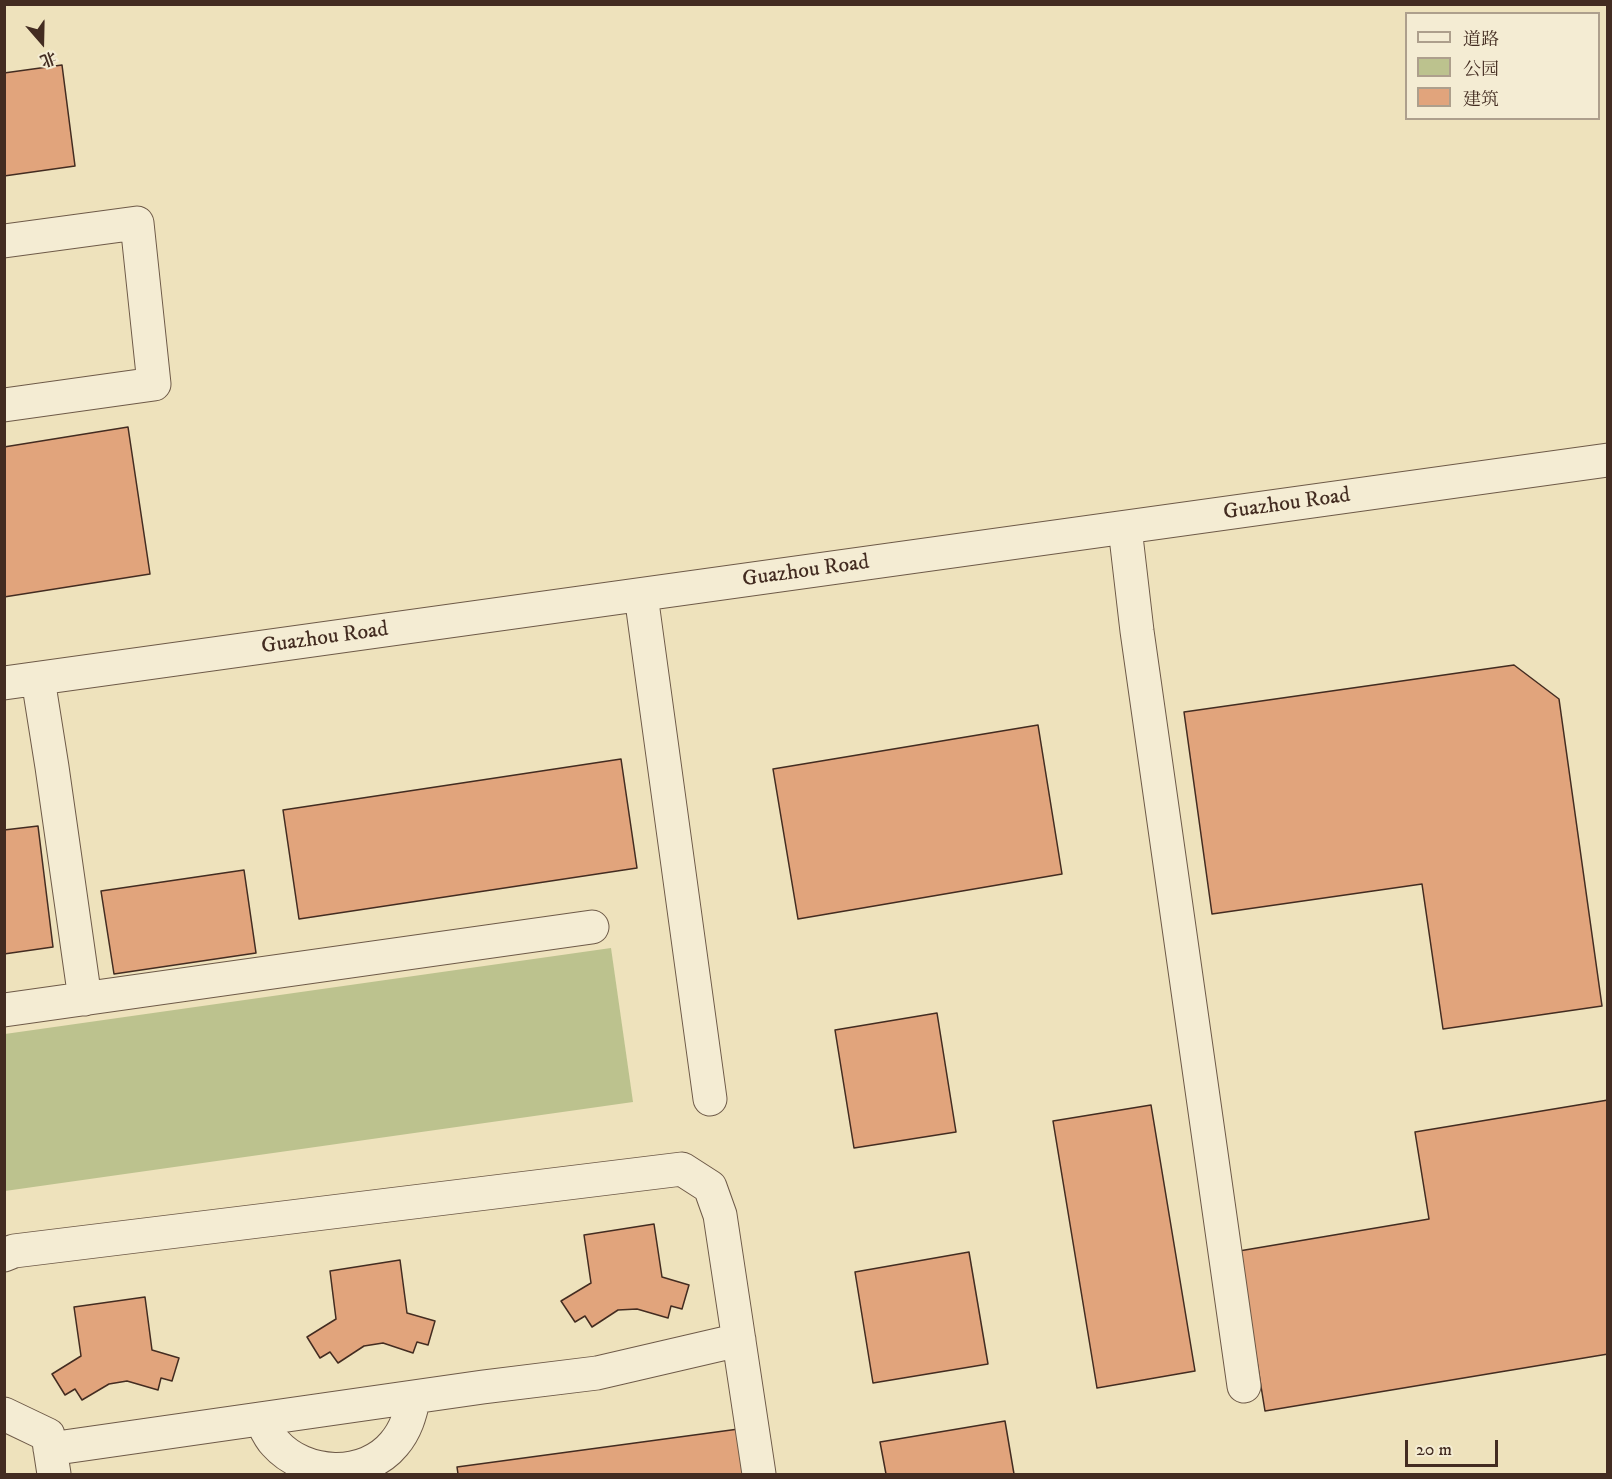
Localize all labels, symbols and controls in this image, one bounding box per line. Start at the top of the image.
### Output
north arrow [12,12,72,72]
legend [1405,12,1600,120]
text: 道路 [1463,29,1499,51]
text: 北 [37,47,59,71]
text: 公园 [1463,59,1499,81]
text: 建筑 [1463,89,1499,111]
street label: Guazhou Road [1222,483,1352,527]
street label: Guazhou Road [741,550,871,594]
street label: Guazhou Road [260,617,390,661]
scale bar [1408,1428,1501,1466]
text: 20 m [1416,1439,1452,1461]

